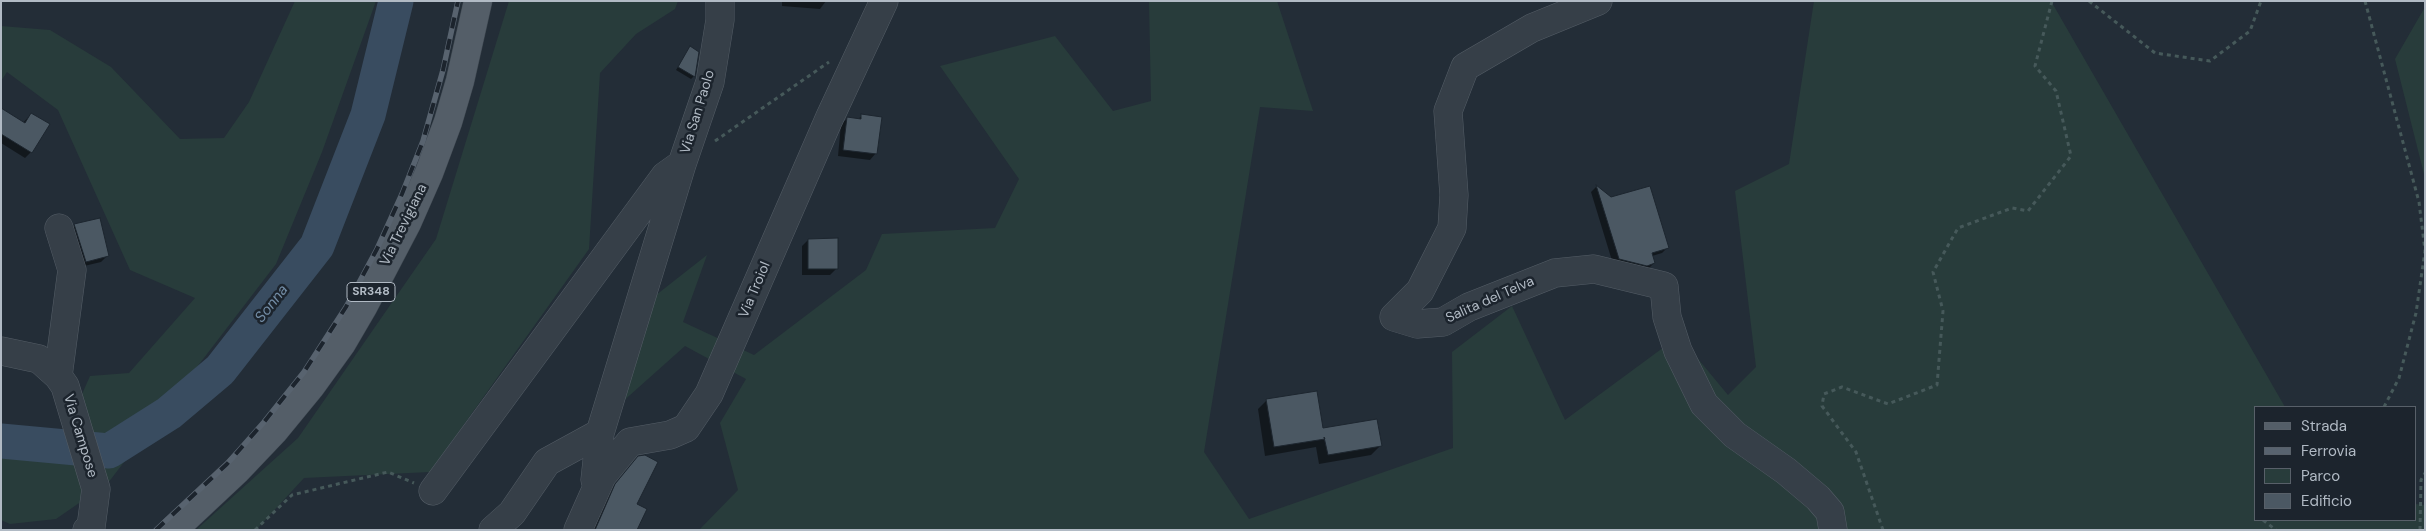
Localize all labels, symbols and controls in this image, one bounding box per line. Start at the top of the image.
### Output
street label: Via San Paolo [677,68,719,156]
street label: Via Trevigiana [377,181,431,269]
street label: Via Troiol [736,260,774,320]
street label: Salita del Telva [1443,273,1537,327]
water label: Sonna [252,281,292,327]
road number: SR348 [347,282,395,302]
street label: Via Campose [59,392,101,480]
legend [2254,406,2416,521]
text: Strada [2301,416,2347,436]
text: Ferrovia [2301,441,2356,461]
text: Parco [2301,466,2340,486]
text: Edificio [2301,491,2352,511]

